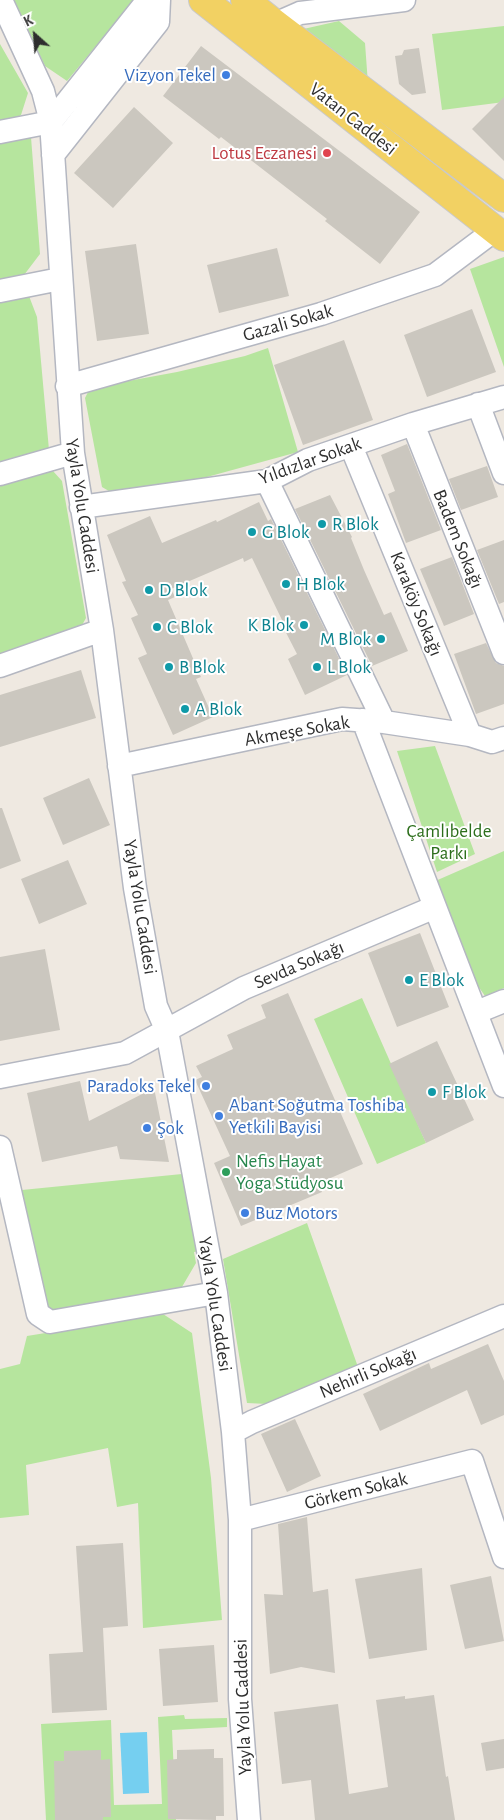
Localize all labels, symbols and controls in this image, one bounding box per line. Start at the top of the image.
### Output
north arrow [10,10,60,60]
text: K [22,13,35,30]
place label: Vizyon Tekel [124,64,216,86]
marker: Vizyon Tekel [220,69,232,81]
street label: Vatan Caddesi [305,78,401,160]
place label: Lotus Eczanesi [212,142,317,164]
marker: Lotus Eczanesi [321,147,333,159]
street label: Gazali Sokak [240,299,336,347]
street label: Yıldızlar Sokak [256,432,364,490]
street label: Yayla Yolu Caddesi [60,437,104,575]
street label: Badem Sokağı [428,486,488,592]
place label: R Blok [332,513,379,535]
marker: R Blok [316,518,328,530]
place label: G Blok [262,521,309,543]
marker: G Blok [246,526,258,538]
street label: Karaköy Sokağı [385,548,447,660]
place label: H Blok [296,573,345,595]
marker: H Blok [280,578,292,590]
place label: D Blok [159,579,207,601]
marker: D Blok [143,584,155,596]
place label: K Blok [248,614,294,636]
place label: C Blok [167,616,213,638]
marker: K Blok [298,619,310,631]
marker: C Blok [151,621,163,633]
place label: M Blok [320,628,371,650]
marker: M Blok [375,633,387,645]
place label: B Blok [179,656,225,678]
place label: L Blok [327,656,371,678]
marker: B Blok [163,661,175,673]
marker: L Blok [311,661,323,673]
place label: A Blok [195,698,242,720]
marker: A Blok [179,703,191,715]
street label: Akmeşe Sokak [243,711,351,751]
park label: Çamlıbelde Parkı [407,820,491,864]
street label: Yayla Yolu Caddesi [118,838,162,976]
street label: Sevda Sokağı [250,936,348,994]
place label: E Blok [419,969,464,991]
marker: E Blok [403,974,415,986]
place label: Paradoks Tekel [87,1075,196,1097]
marker: Paradoks Tekel [200,1080,212,1092]
place label: F Blok [442,1081,486,1103]
marker: F Blok [426,1086,438,1098]
place label: Abant Soğutma Toshiba Yetkili Bayisi [229,1094,405,1138]
marker: Abant Soğutma Toshiba Yetkili Bayisi [213,1110,225,1122]
place label: Şok [157,1117,184,1139]
marker: Şok [141,1122,153,1134]
place label: Nefis Hayat Yoga Stüdyosu [236,1150,343,1194]
marker: Nefis Hayat Yoga Stüdyosu [220,1166,232,1178]
place label: Buz Motors [255,1202,338,1224]
marker: Buz Motors [239,1207,251,1219]
street label: Yayla Yolu Caddesi [193,1235,237,1373]
street label: Nehirli Sokağı [316,1342,420,1404]
street label: Görkem Sokak [302,1467,410,1515]
street label: Yayla Yolu Caddesi [229,1638,257,1776]

